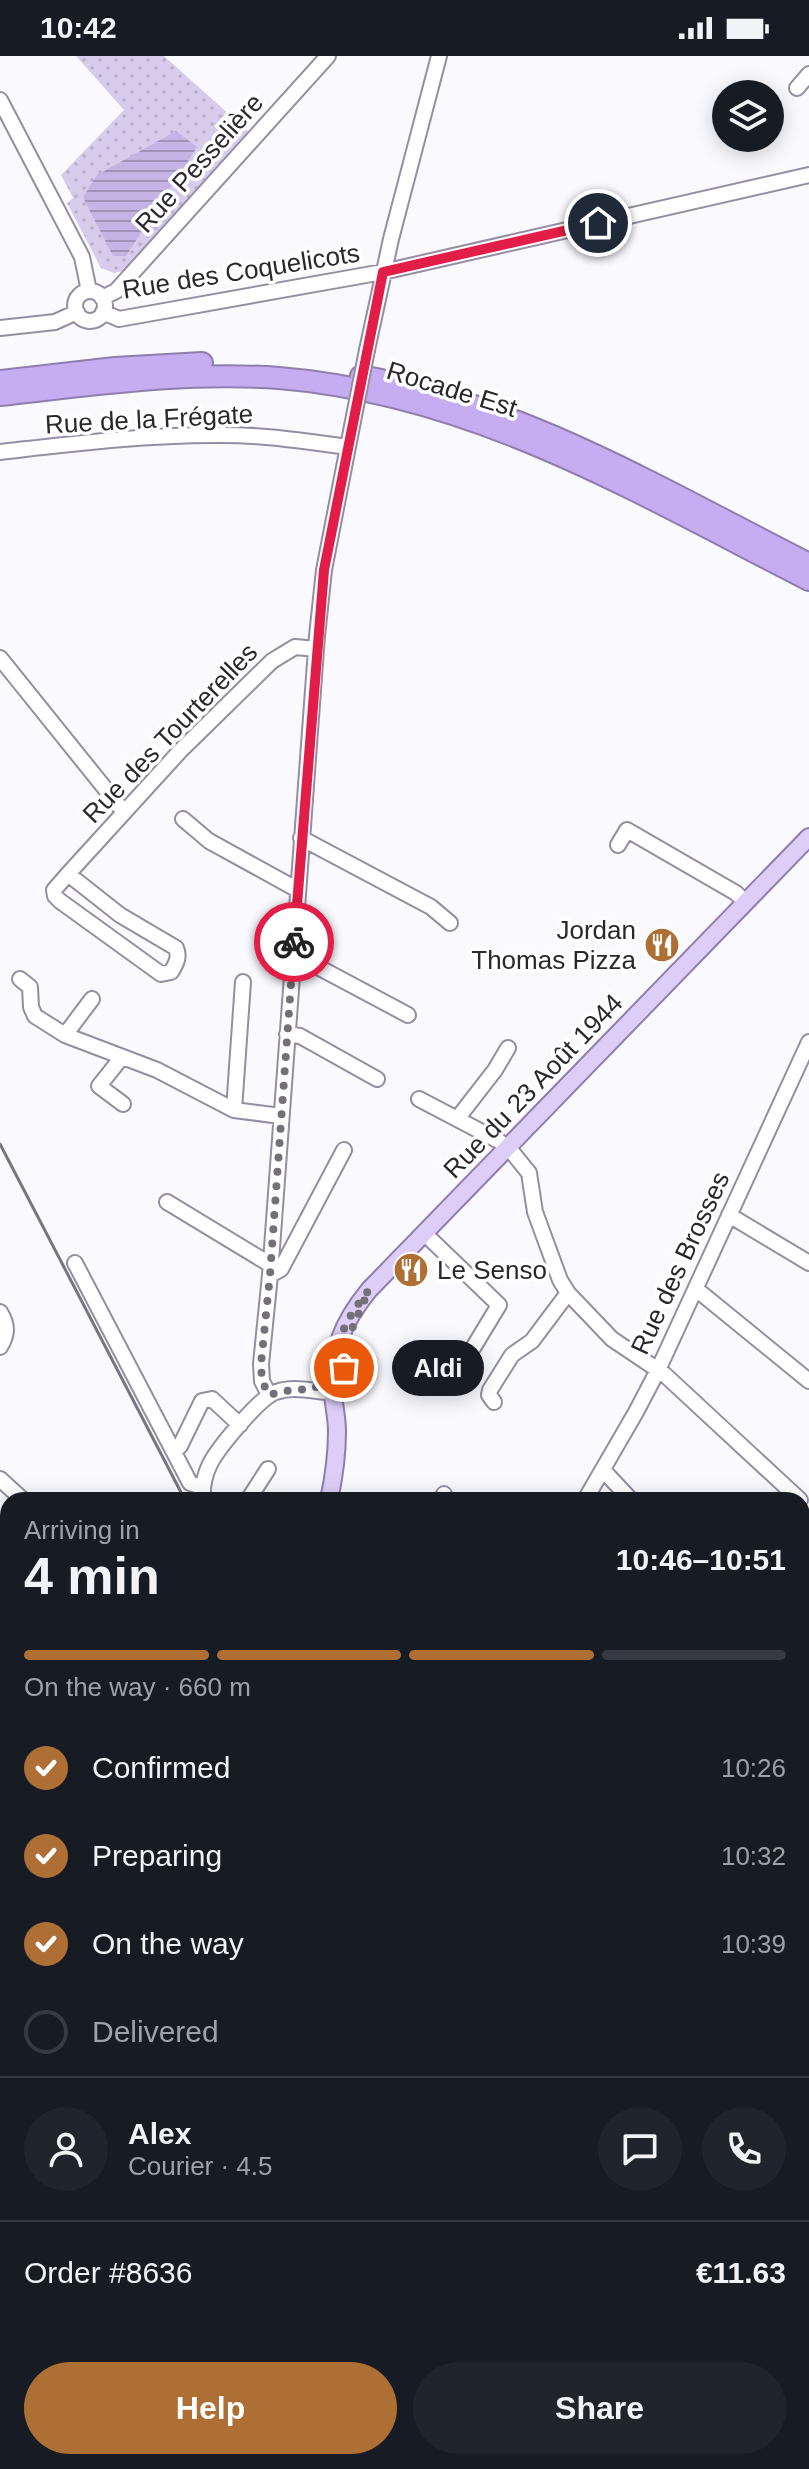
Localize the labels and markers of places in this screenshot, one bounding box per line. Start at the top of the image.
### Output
pin [564,189,632,257]
place label: Jordan Thomas Pizza [471,915,637,975]
restaurant icon: Jordan Thomas Pizza [643,926,681,964]
restaurant icon: Le Senso [392,1251,430,1289]
place label: Le Senso [437,1255,547,1285]
pin [310,1334,378,1402]
callout: Aldi [392,1340,484,1396]

